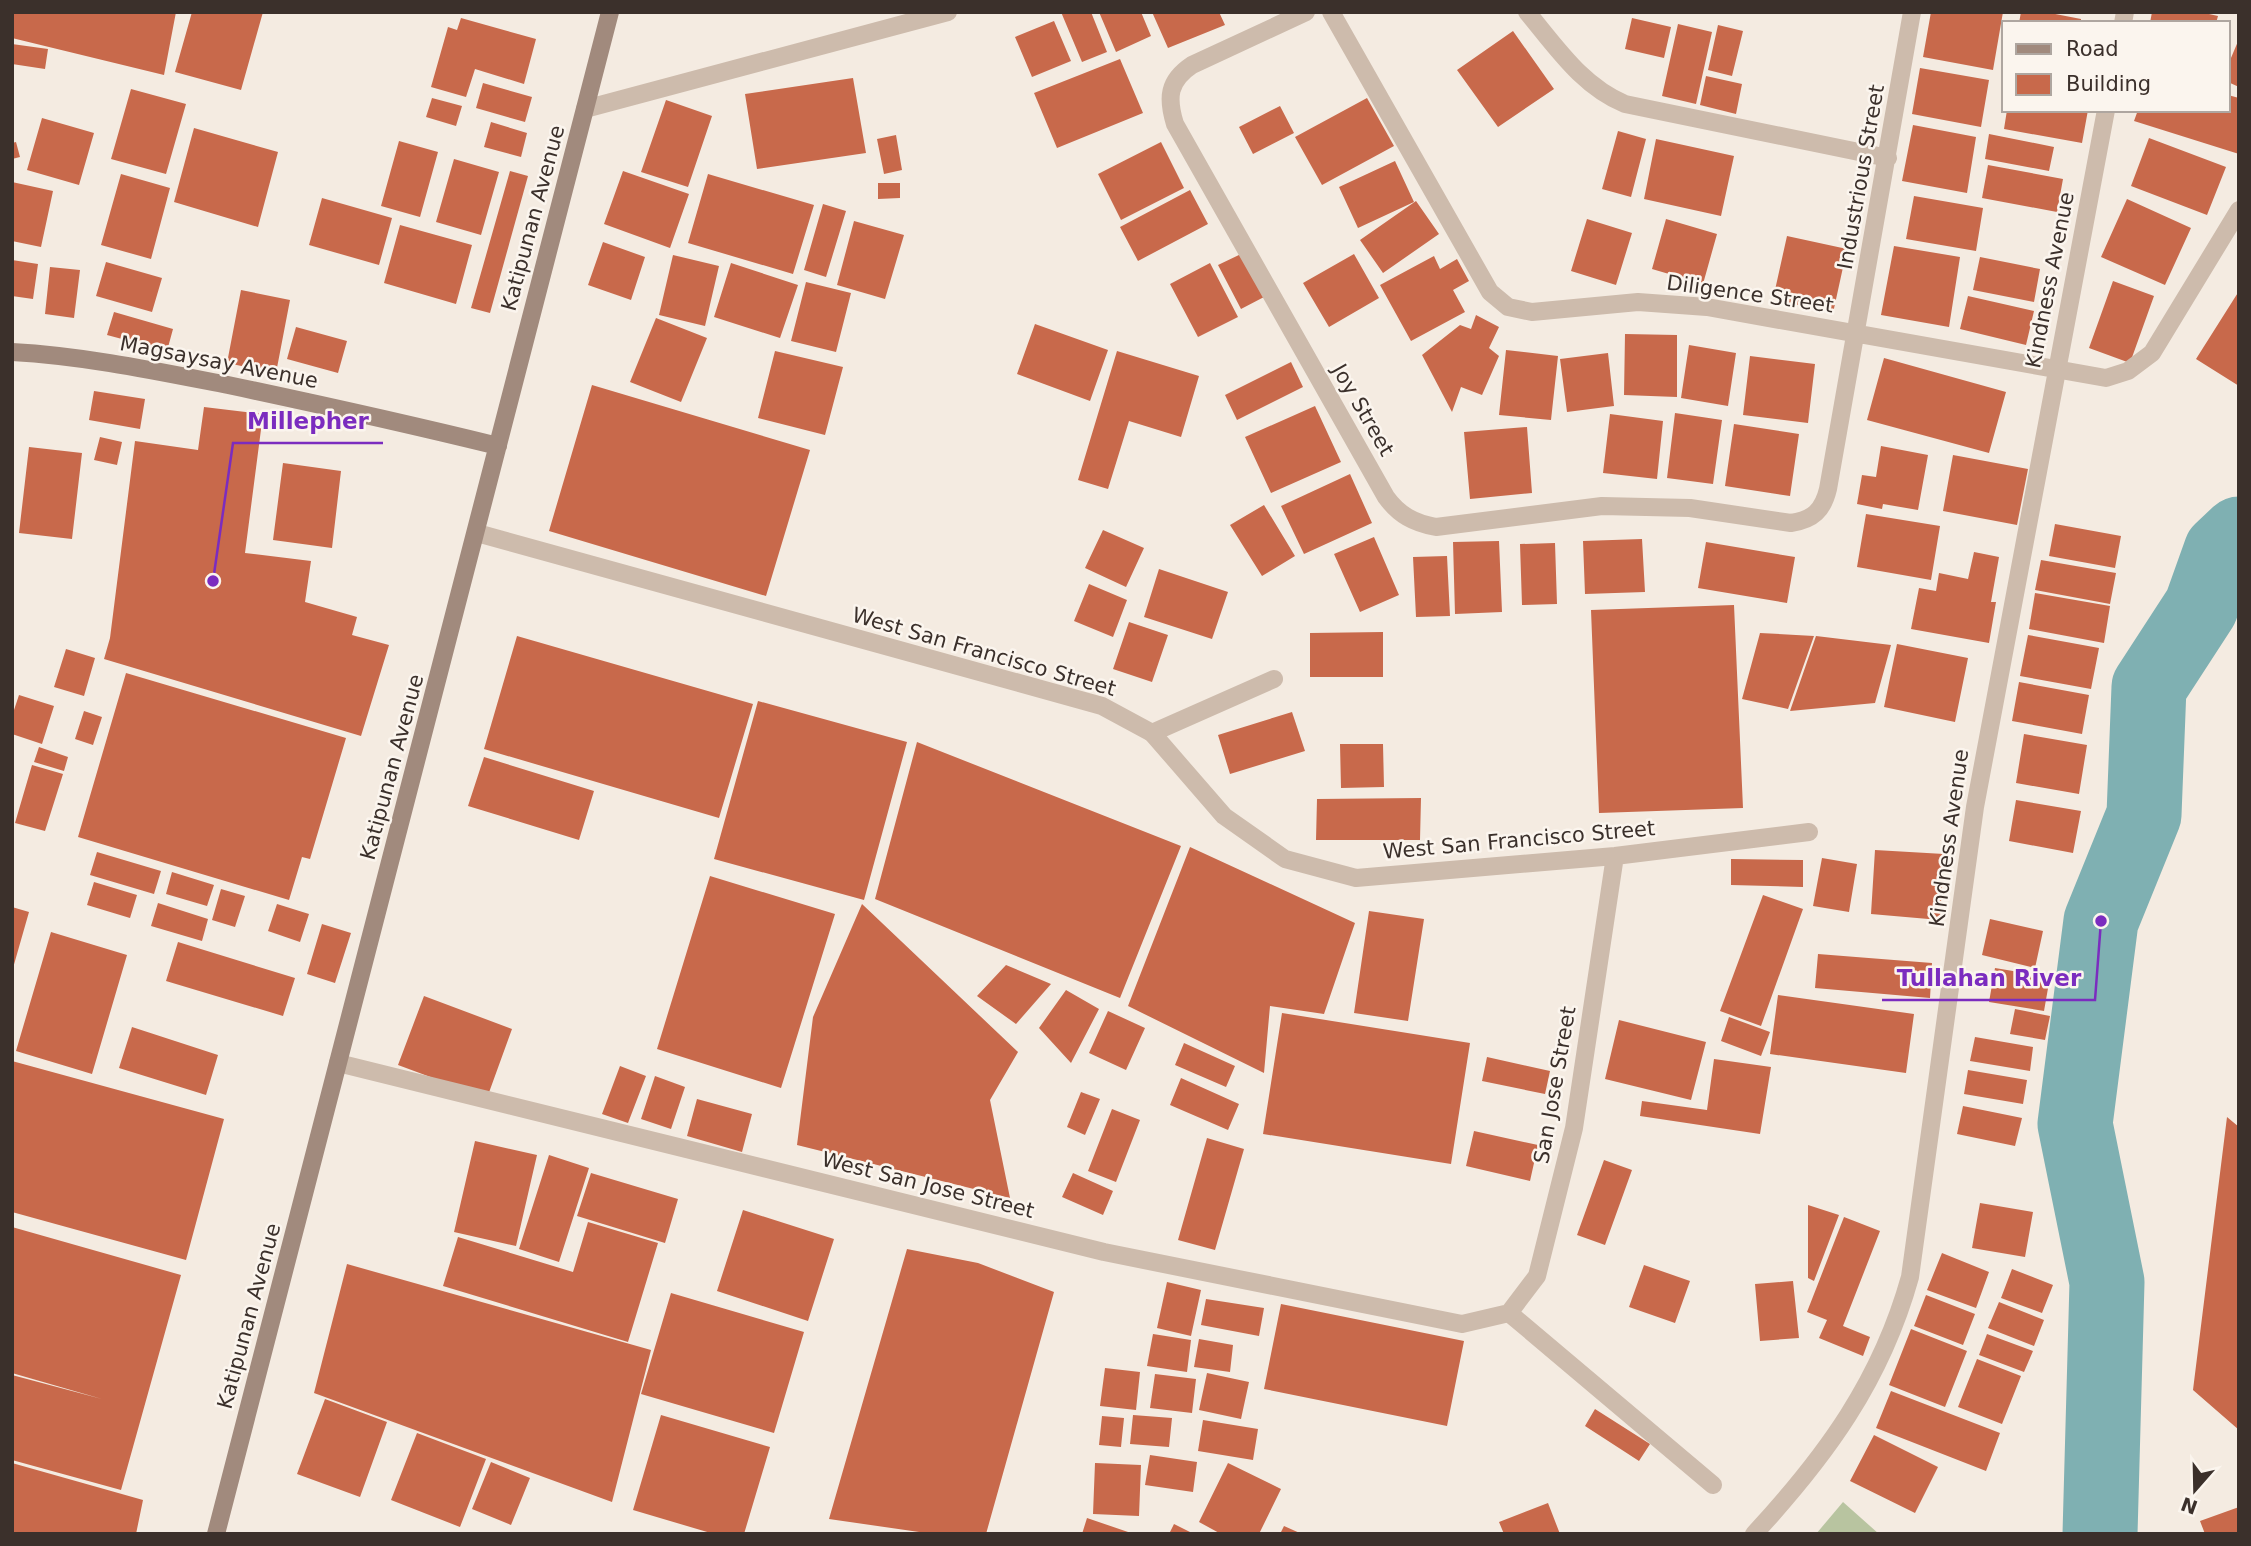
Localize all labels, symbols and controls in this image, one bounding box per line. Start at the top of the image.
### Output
legend [2002,21,2230,112]
text: Road [2066,37,2119,61]
text: Building [2066,72,2151,96]
street label: Industrious Street [1833,83,1889,271]
street label: Katipunan Avenue [497,123,569,313]
street label: Kindness Avenue [2021,190,2079,370]
street label: Diligence Street [1665,270,1835,318]
street label: Magsaysay Avenue [118,331,320,393]
street label: Joy Street [1326,358,1399,460]
callout: Millepher [233,399,383,443]
text: Millepher [247,408,370,434]
street label: West San Francisco Street [849,603,1119,701]
street label: Katipunan Avenue [356,672,428,862]
street label: Kindness Avenue [1925,748,1973,928]
street label: West San Francisco Street [1382,816,1656,864]
callout: Tullahan River [1882,956,2095,1000]
text: Tullahan River [1897,965,2082,991]
street label: San Jose Street [1529,1004,1581,1166]
street label: West San Jose Street [819,1147,1037,1223]
street label: Katipunan Avenue [213,1221,285,1411]
north arrow [2160,1455,2230,1525]
text: N [2178,1493,2200,1519]

